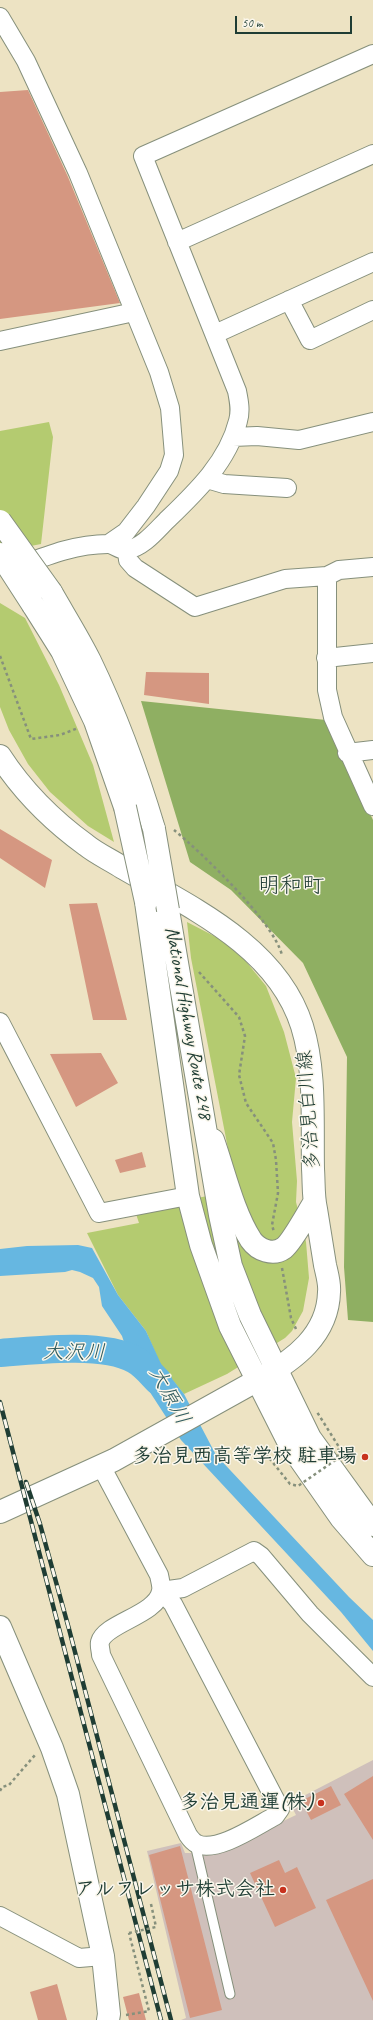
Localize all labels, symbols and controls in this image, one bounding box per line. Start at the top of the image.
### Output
scale bar [237,8,354,34]
text: 50 m [242,15,262,31]
district label: 明和町 [258,873,324,899]
street label: National Highway Route 248 [159,925,217,1121]
street label: 多治見白川線 [293,1049,325,1171]
water label: 大沢川 [42,1340,106,1366]
water label: 大原川 [143,1362,195,1430]
place label: 多治見西高等学校 駐車場 [132,1445,357,1469]
marker: 多治見西高等学校 駐車場 [360,1452,370,1462]
place label: 多治見通運(株) [180,1791,313,1815]
marker: 多治見通運(株) [316,1798,326,1808]
place label: アルフレッサ株式会社 [75,1878,275,1902]
marker: アルフレッサ株式会社 [278,1885,288,1895]

